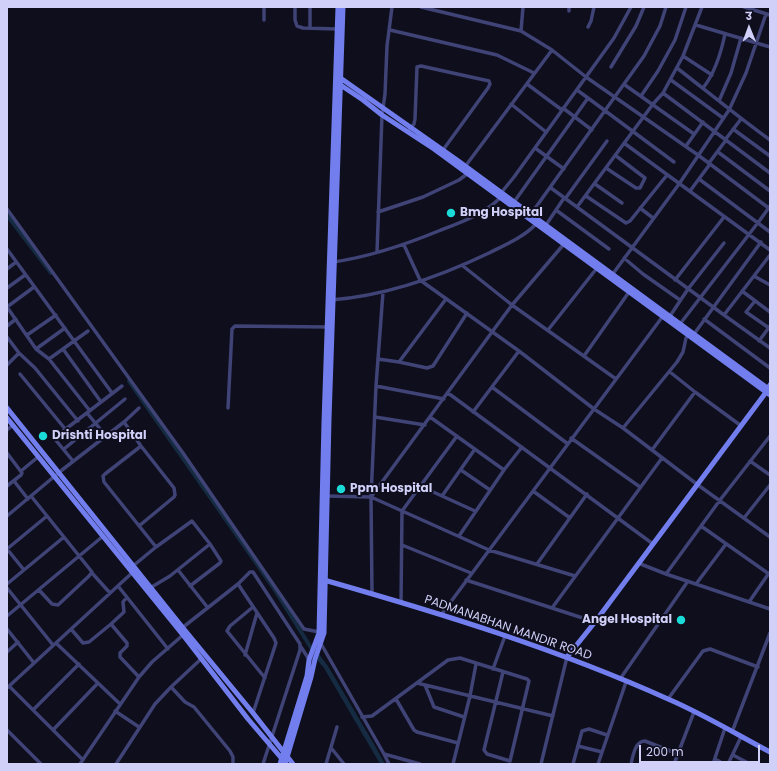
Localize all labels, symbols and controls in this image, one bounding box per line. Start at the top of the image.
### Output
north arrow [729,8,769,48]
text: उ [746,8,752,24]
place label: Bmg Hospital [460,206,543,220]
marker: Bmg Hospital [445,207,457,219]
place label: Drishti Hospital [52,429,146,443]
marker: Drishti Hospital [37,430,49,442]
place label: Ppm Hospital [350,482,432,496]
marker: Ppm Hospital [335,483,347,495]
street label: PADMANABHAN MANDIR ROAD [422,593,594,663]
place label: Angel Hospital [582,613,672,627]
marker: Angel Hospital [675,614,687,626]
scale bar [641,737,762,763]
text: 200 m [646,743,684,760]

